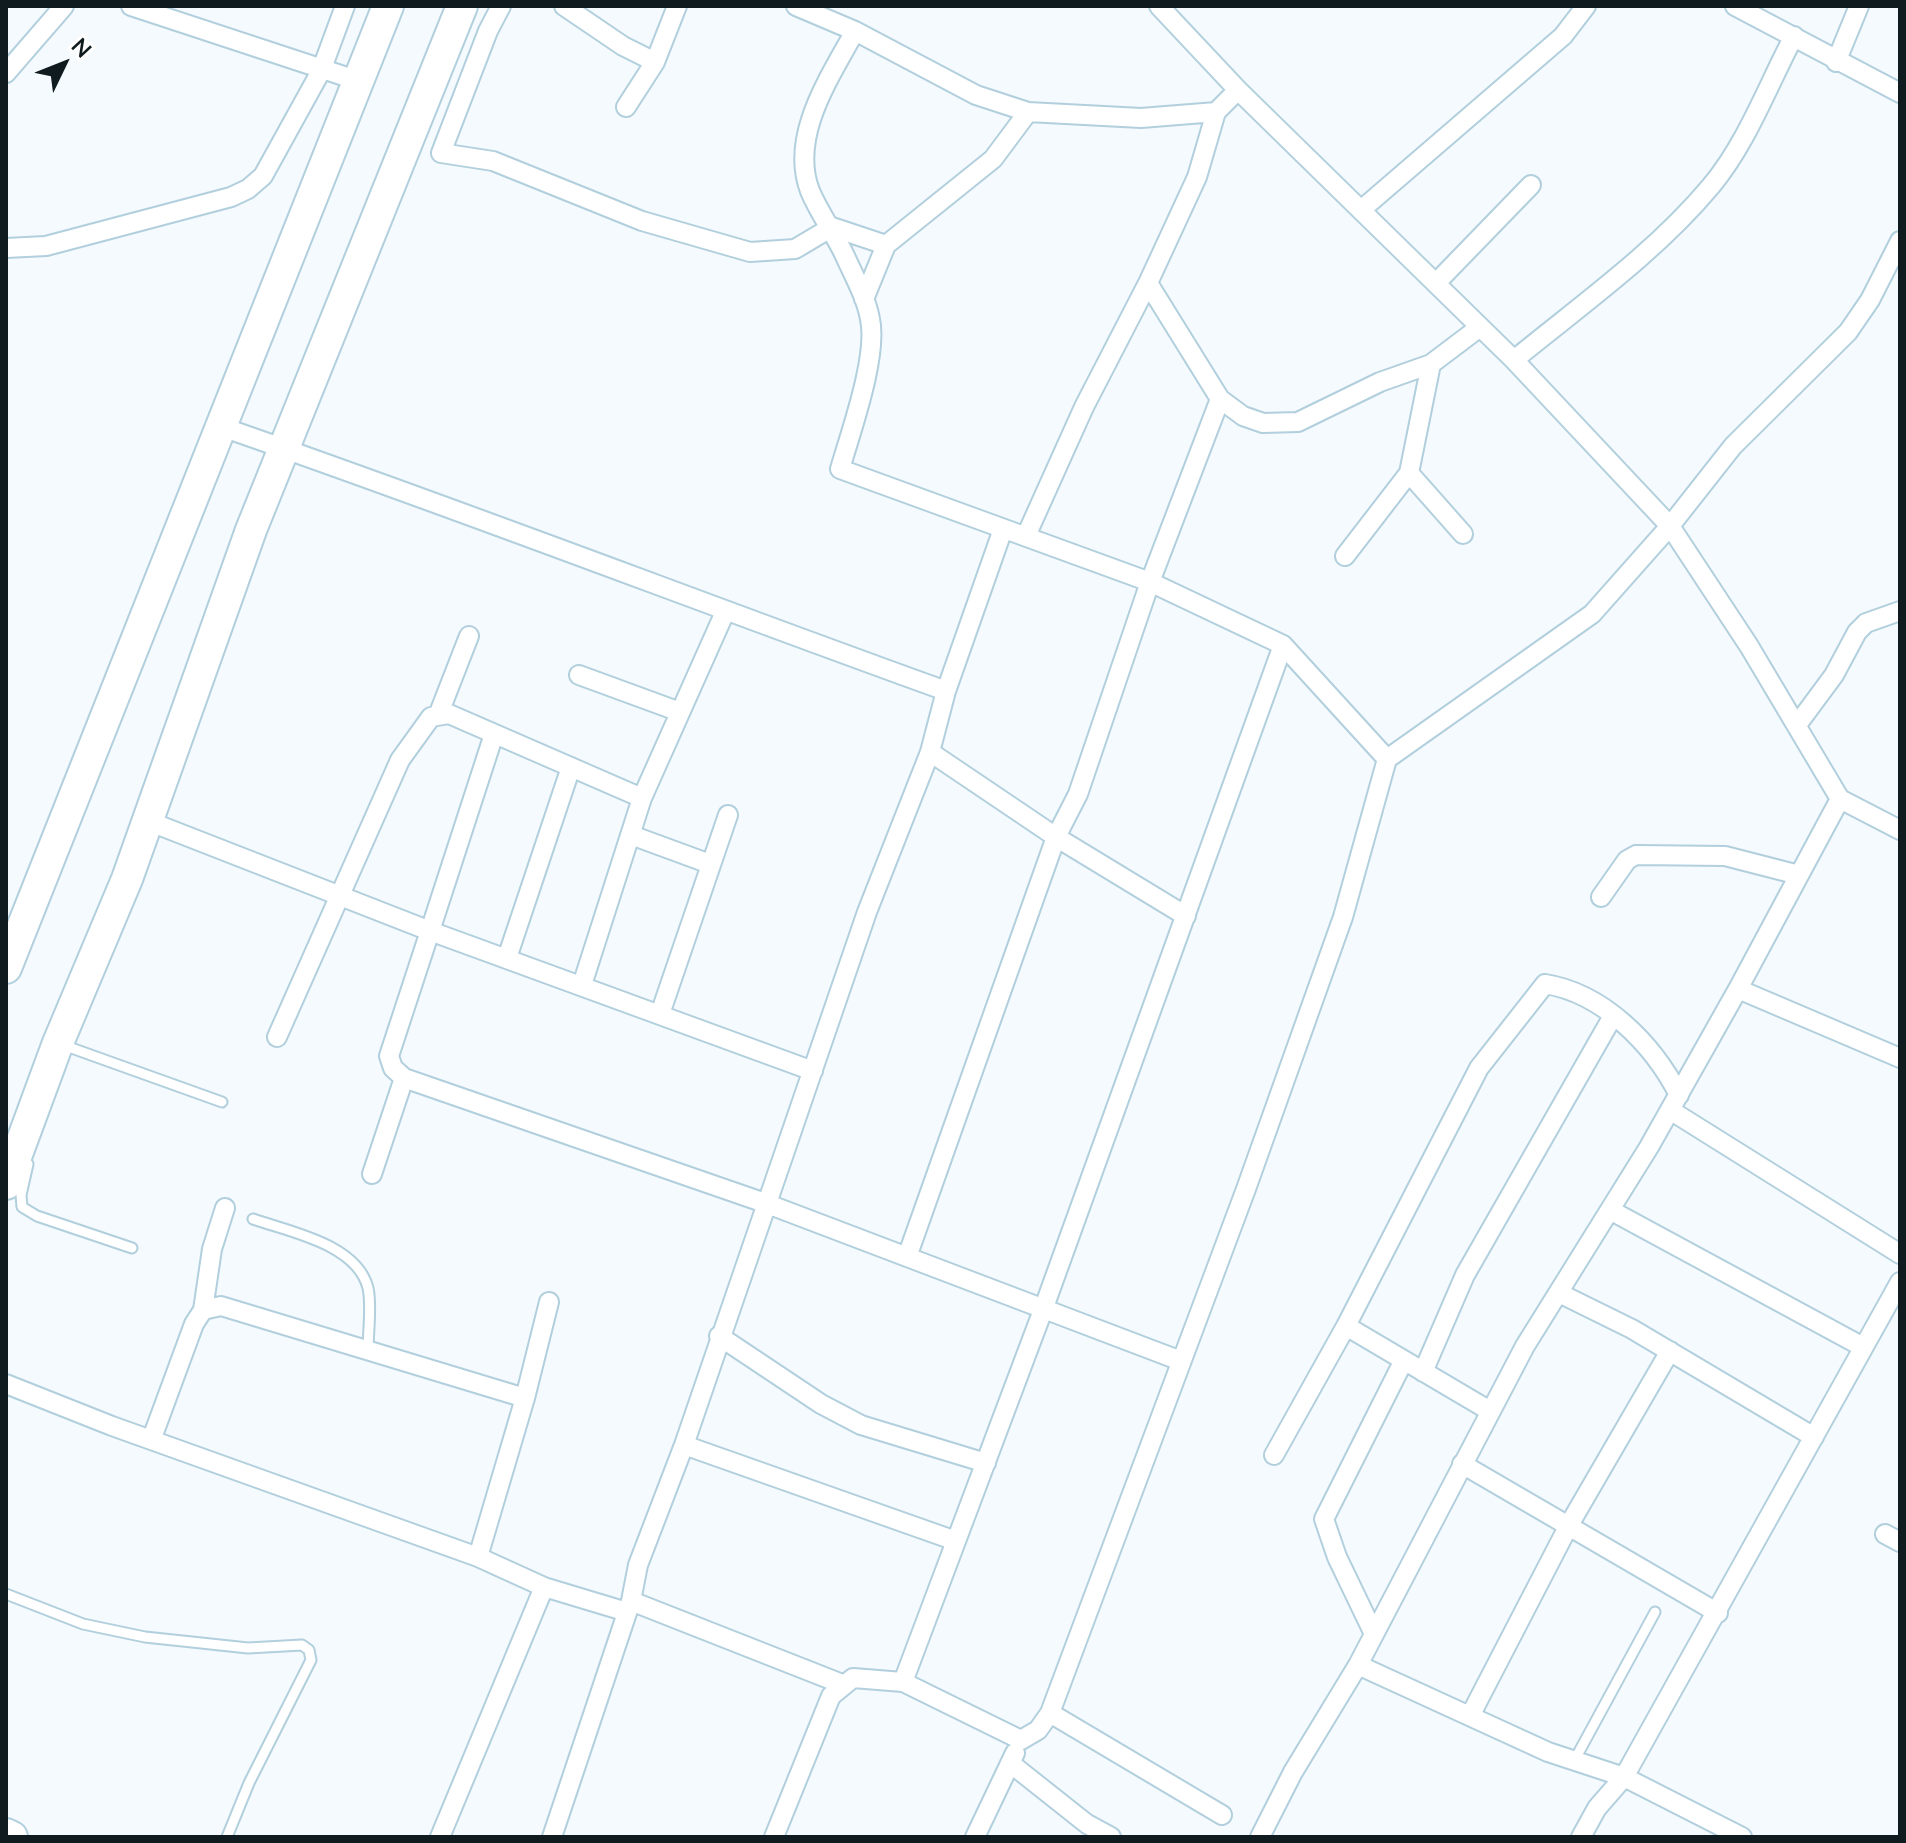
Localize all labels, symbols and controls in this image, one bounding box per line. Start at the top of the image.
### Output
north arrow [24,24,104,104]
text: N [66,32,98,63]

